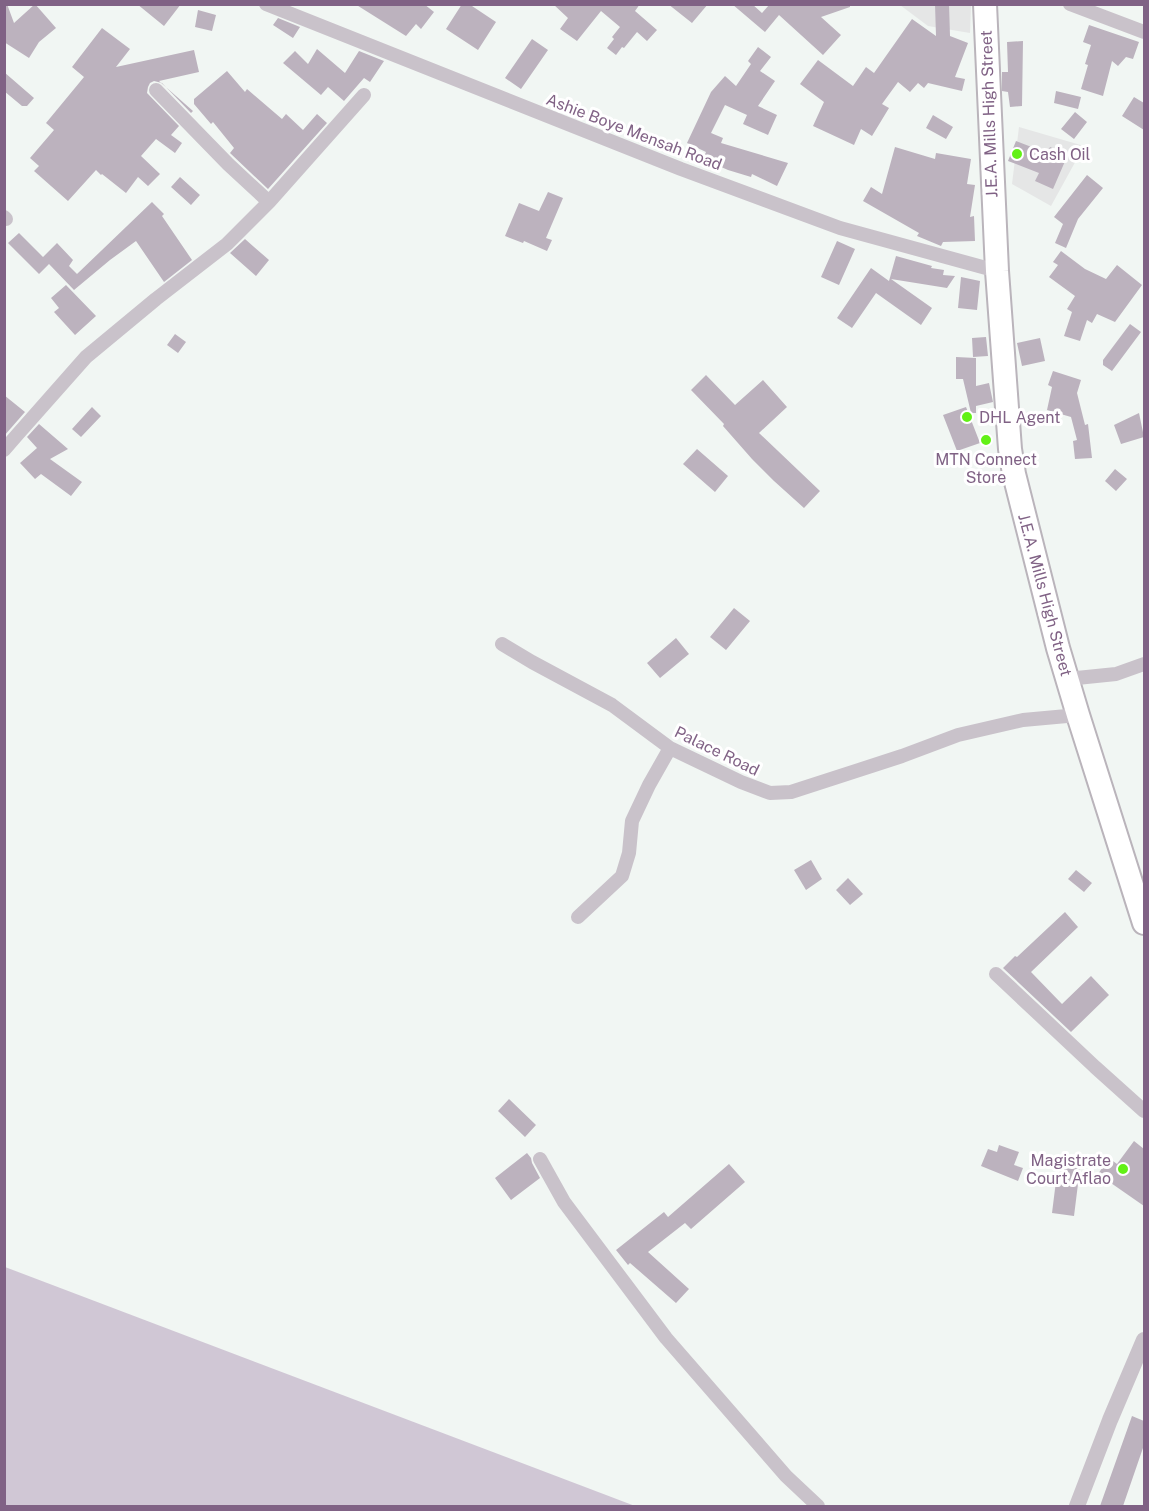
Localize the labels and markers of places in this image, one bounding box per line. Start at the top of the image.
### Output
place label: Cash Oil [1029,145,1091,164]
marker: Cash Oil [1010,147,1024,161]
place label: DHL Agent [979,408,1060,427]
marker: DHL Agent [960,410,974,424]
marker: MTN Connect Store [979,433,993,447]
place label: MTN Connect Store [935,450,1037,487]
place label: Magistrate Court Aflao [1026,1151,1111,1188]
marker: Magistrate Court Aflao [1116,1162,1130,1176]

